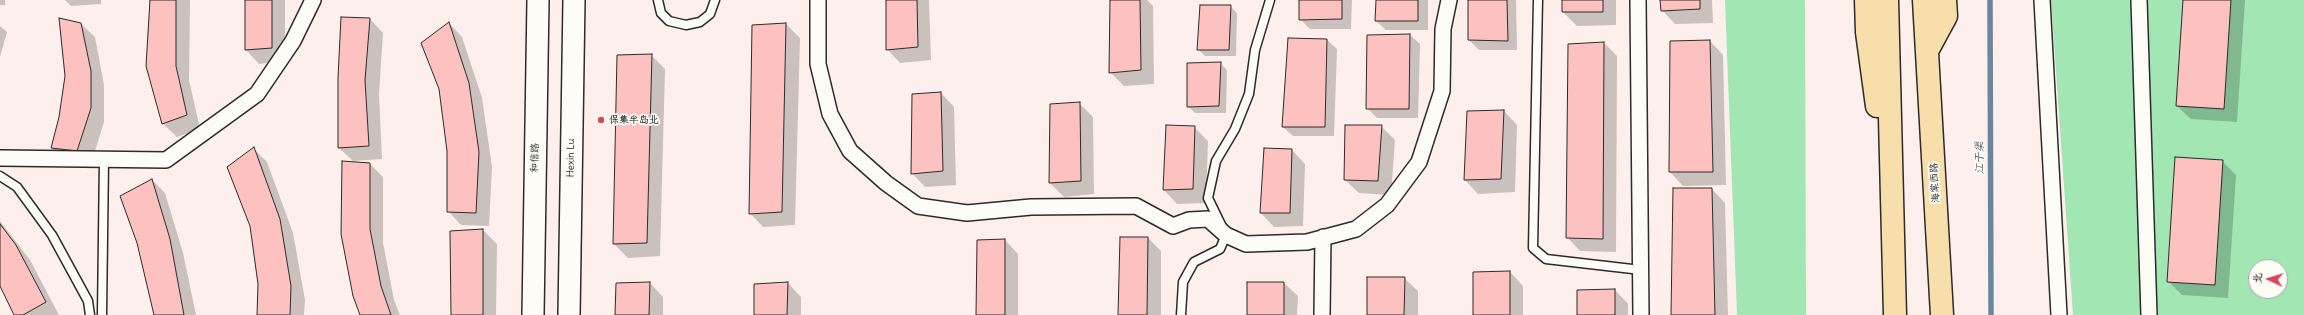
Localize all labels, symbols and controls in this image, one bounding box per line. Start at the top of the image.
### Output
place label: 保集半岛北 [609,114,659,126]
marker: 保集半岛北 [596,115,606,125]
street label: Hexin Lu [565,138,577,178]
water label: 江干渠 [1973,142,1987,174]
street label: 和信路 [529,143,541,173]
street label: 海棠西路 [1928,163,1942,203]
north arrow [2248,259,2288,299]
text: 北 [2250,272,2264,284]

